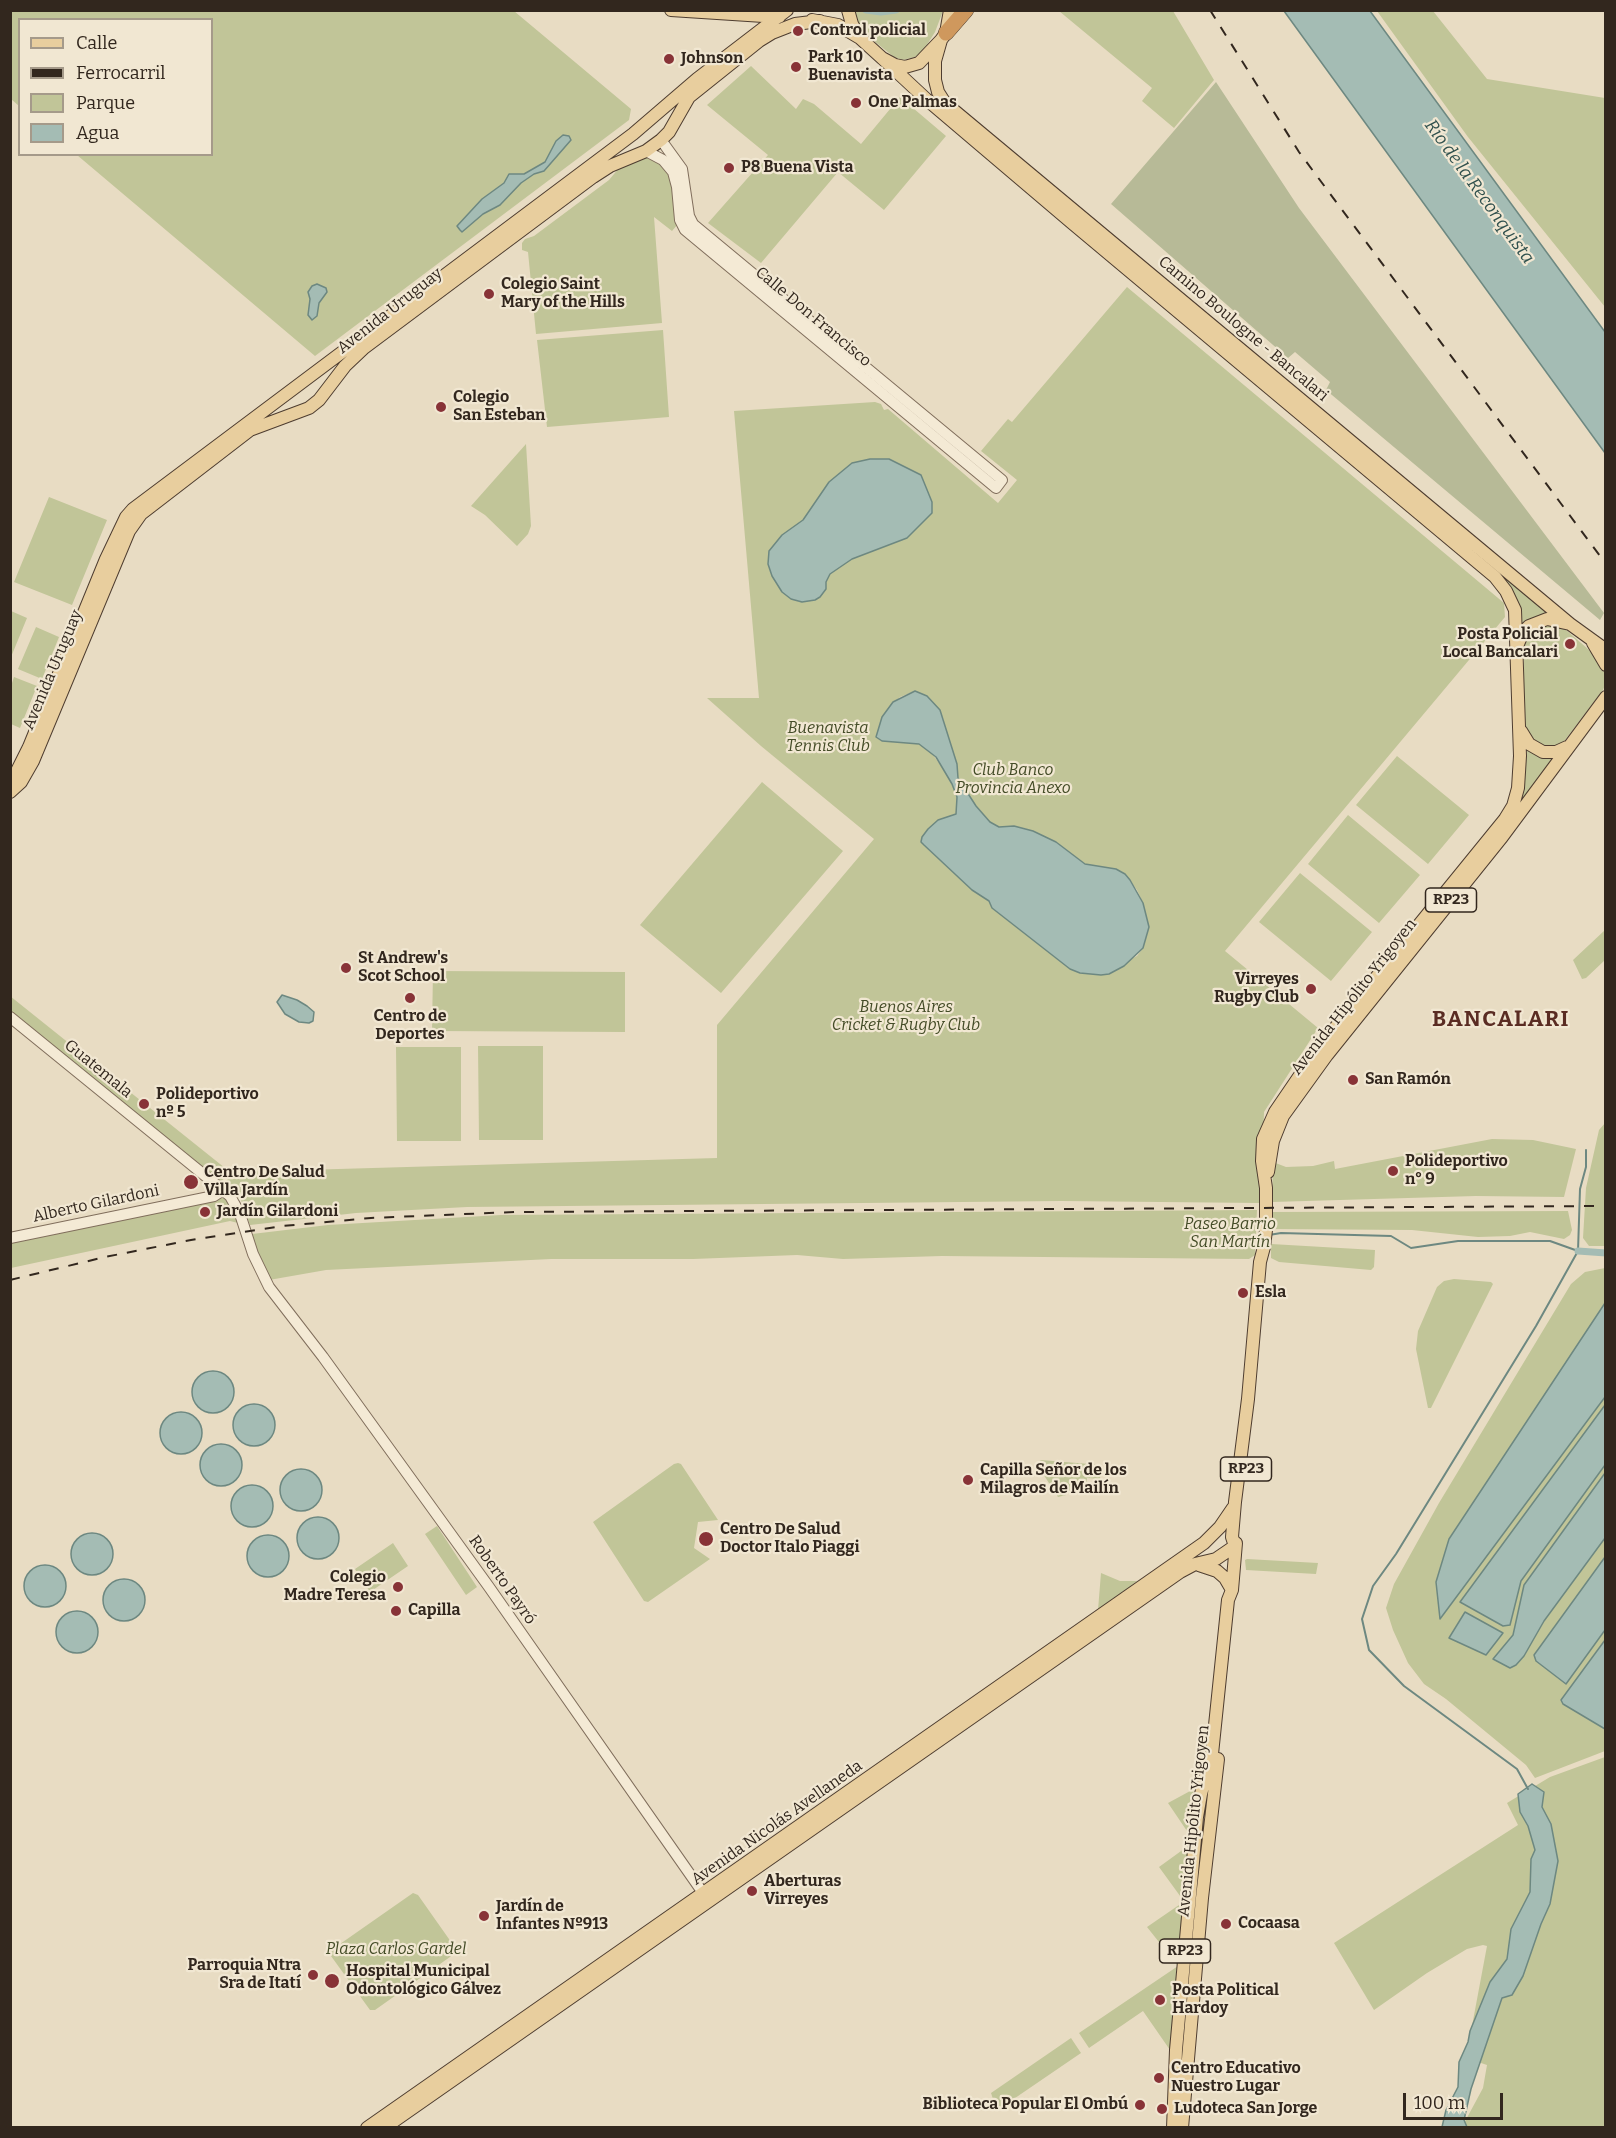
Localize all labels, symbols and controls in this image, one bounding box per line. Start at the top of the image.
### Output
legend [18,18,213,156]
place label: Control policial [810,21,926,41]
marker: Control policial [791,24,805,38]
text: Calle [76,32,117,54]
place label: Park 10 Buenavista [808,48,893,86]
place label: Johnson [681,49,743,69]
marker: Johnson [662,52,676,66]
marker: Park 10 Buenavista [789,60,803,74]
text: Ferrocarril [76,62,165,84]
text: Parque [76,92,135,114]
place label: One Palmas [868,93,957,113]
marker: One Palmas [849,96,863,110]
water label: Río de la Reconquista [1420,116,1538,268]
text: Agua [76,122,119,144]
place label: P8 Buena Vista [741,158,853,178]
marker: P8 Buena Vista [722,161,736,175]
street label: Camino Boulogne - Bancalari [1154,252,1332,406]
street label: Calle Don Francisco [751,263,875,371]
street label: Avenida Uruguay [334,264,446,358]
place label: Colegio Saint Mary of the Hills [501,275,625,313]
marker: Colegio Saint Mary of the Hills [482,287,496,301]
place label: Colegio San Esteban [453,388,545,426]
marker: Colegio San Esteban [434,400,448,414]
street label: Avenida Uruguay [19,607,87,733]
place label: Posta Policial Local Bancalari [1442,625,1558,663]
marker: Posta Policial Local Bancalari [1563,637,1577,651]
park label: Buenavista Tennis Club [786,719,870,757]
park label: Club Banco Provincia Anexo [955,761,1071,799]
road number: RP23 [1426,888,1476,912]
street label: Avenida Hipólito Yrigoyen [1287,915,1421,1079]
place label: St Andrew's Scot School [358,949,448,987]
marker: St Andrew's Scot School [339,961,353,975]
place label: Virreyes Rugby Club [1214,970,1299,1008]
marker: Virreyes Rugby Club [1304,982,1318,996]
marker: Centro de Deportes [403,991,417,1005]
park label: Buenos Aires Cricket & Rugby Club [832,998,980,1036]
place label: Centro de Deportes [374,1007,446,1045]
district label: BANCALARI [1432,1007,1570,1033]
street label: Guatemala [60,1036,136,1102]
place label: San Ramón [1365,1070,1451,1090]
marker: San Ramón [1346,1073,1360,1087]
place label: Polideportivo nº 5 [156,1085,259,1123]
marker: Polideportivo nº 5 [137,1097,151,1111]
place label: Polideportivo n° 9 [1405,1152,1508,1190]
place label: Centro De Salud Villa Jardín [204,1163,325,1201]
marker: Polideportivo n° 9 [1386,1164,1400,1178]
marker: Centro De Salud Villa Jardín [182,1173,200,1191]
street label: Alberto Gilardoni [31,1181,161,1227]
place label: Jardín Gilardoni [217,1202,338,1222]
marker: Jardín Gilardoni [198,1205,212,1219]
park label: Paseo Barrio San Martín [1184,1215,1276,1253]
place label: Esla [1255,1283,1286,1303]
marker: Esla [1236,1286,1250,1300]
road number: RP23 [1220,1457,1272,1481]
place label: Capilla Señor de los Milagros de Mailín [980,1461,1127,1499]
marker: Capilla Señor de los Milagros de Mailín [961,1473,975,1487]
place label: Centro De Salud Doctor Italo Piaggi [720,1520,860,1558]
marker: Centro De Salud Doctor Italo Piaggi [697,1530,715,1548]
street label: Roberto Payró [464,1532,540,1628]
place label: Colegio Madre Teresa [284,1568,386,1606]
marker: Colegio Madre Teresa [391,1580,405,1594]
place label: Capilla [408,1601,460,1621]
marker: Capilla [389,1604,403,1618]
street label: Avenida Hipólito Yrigoyen [1174,1724,1214,1918]
street label: Avenida Nicolás Avellaneda [688,1757,866,1889]
place label: Aberturas Virreyes [764,1872,841,1910]
marker: Aberturas Virreyes [745,1884,759,1898]
place label: Jardín de Infantes Nº913 [496,1897,608,1935]
marker: Jardín de Infantes Nº913 [477,1909,491,1923]
place label: Cocaasa [1238,1914,1300,1934]
marker: Cocaasa [1219,1917,1233,1931]
road number: RP23 [1160,1939,1210,1963]
park label: Plaza Carlos Gardel [326,1940,466,1960]
place label: Parroquia Ntra Sra de Itatí [188,1956,301,1994]
place label: Hospital Municipal Odontológico Gálvez [346,1962,501,2000]
marker: Parroquia Ntra Sra de Itatí [306,1968,320,1982]
marker: Hospital Municipal Odontológico Gálvez [323,1972,341,1990]
place label: Posta Political Hardoy [1172,1981,1279,2019]
marker: Posta Political Hardoy [1153,1993,1167,2007]
place label: Centro Educativo Nuestro Lugar [1171,2059,1301,2097]
marker: Centro Educativo Nuestro Lugar [1152,2071,1166,2085]
scale bar [1406,2081,1506,2119]
text: 100 m [1414,2092,1465,2114]
place label: Biblioteca Popular El Ombú [923,2095,1128,2115]
marker: Biblioteca Popular El Ombú [1133,2098,1147,2112]
place label: Ludoteca San Jorge [1174,2099,1317,2119]
marker: Ludoteca San Jorge [1155,2102,1169,2116]

